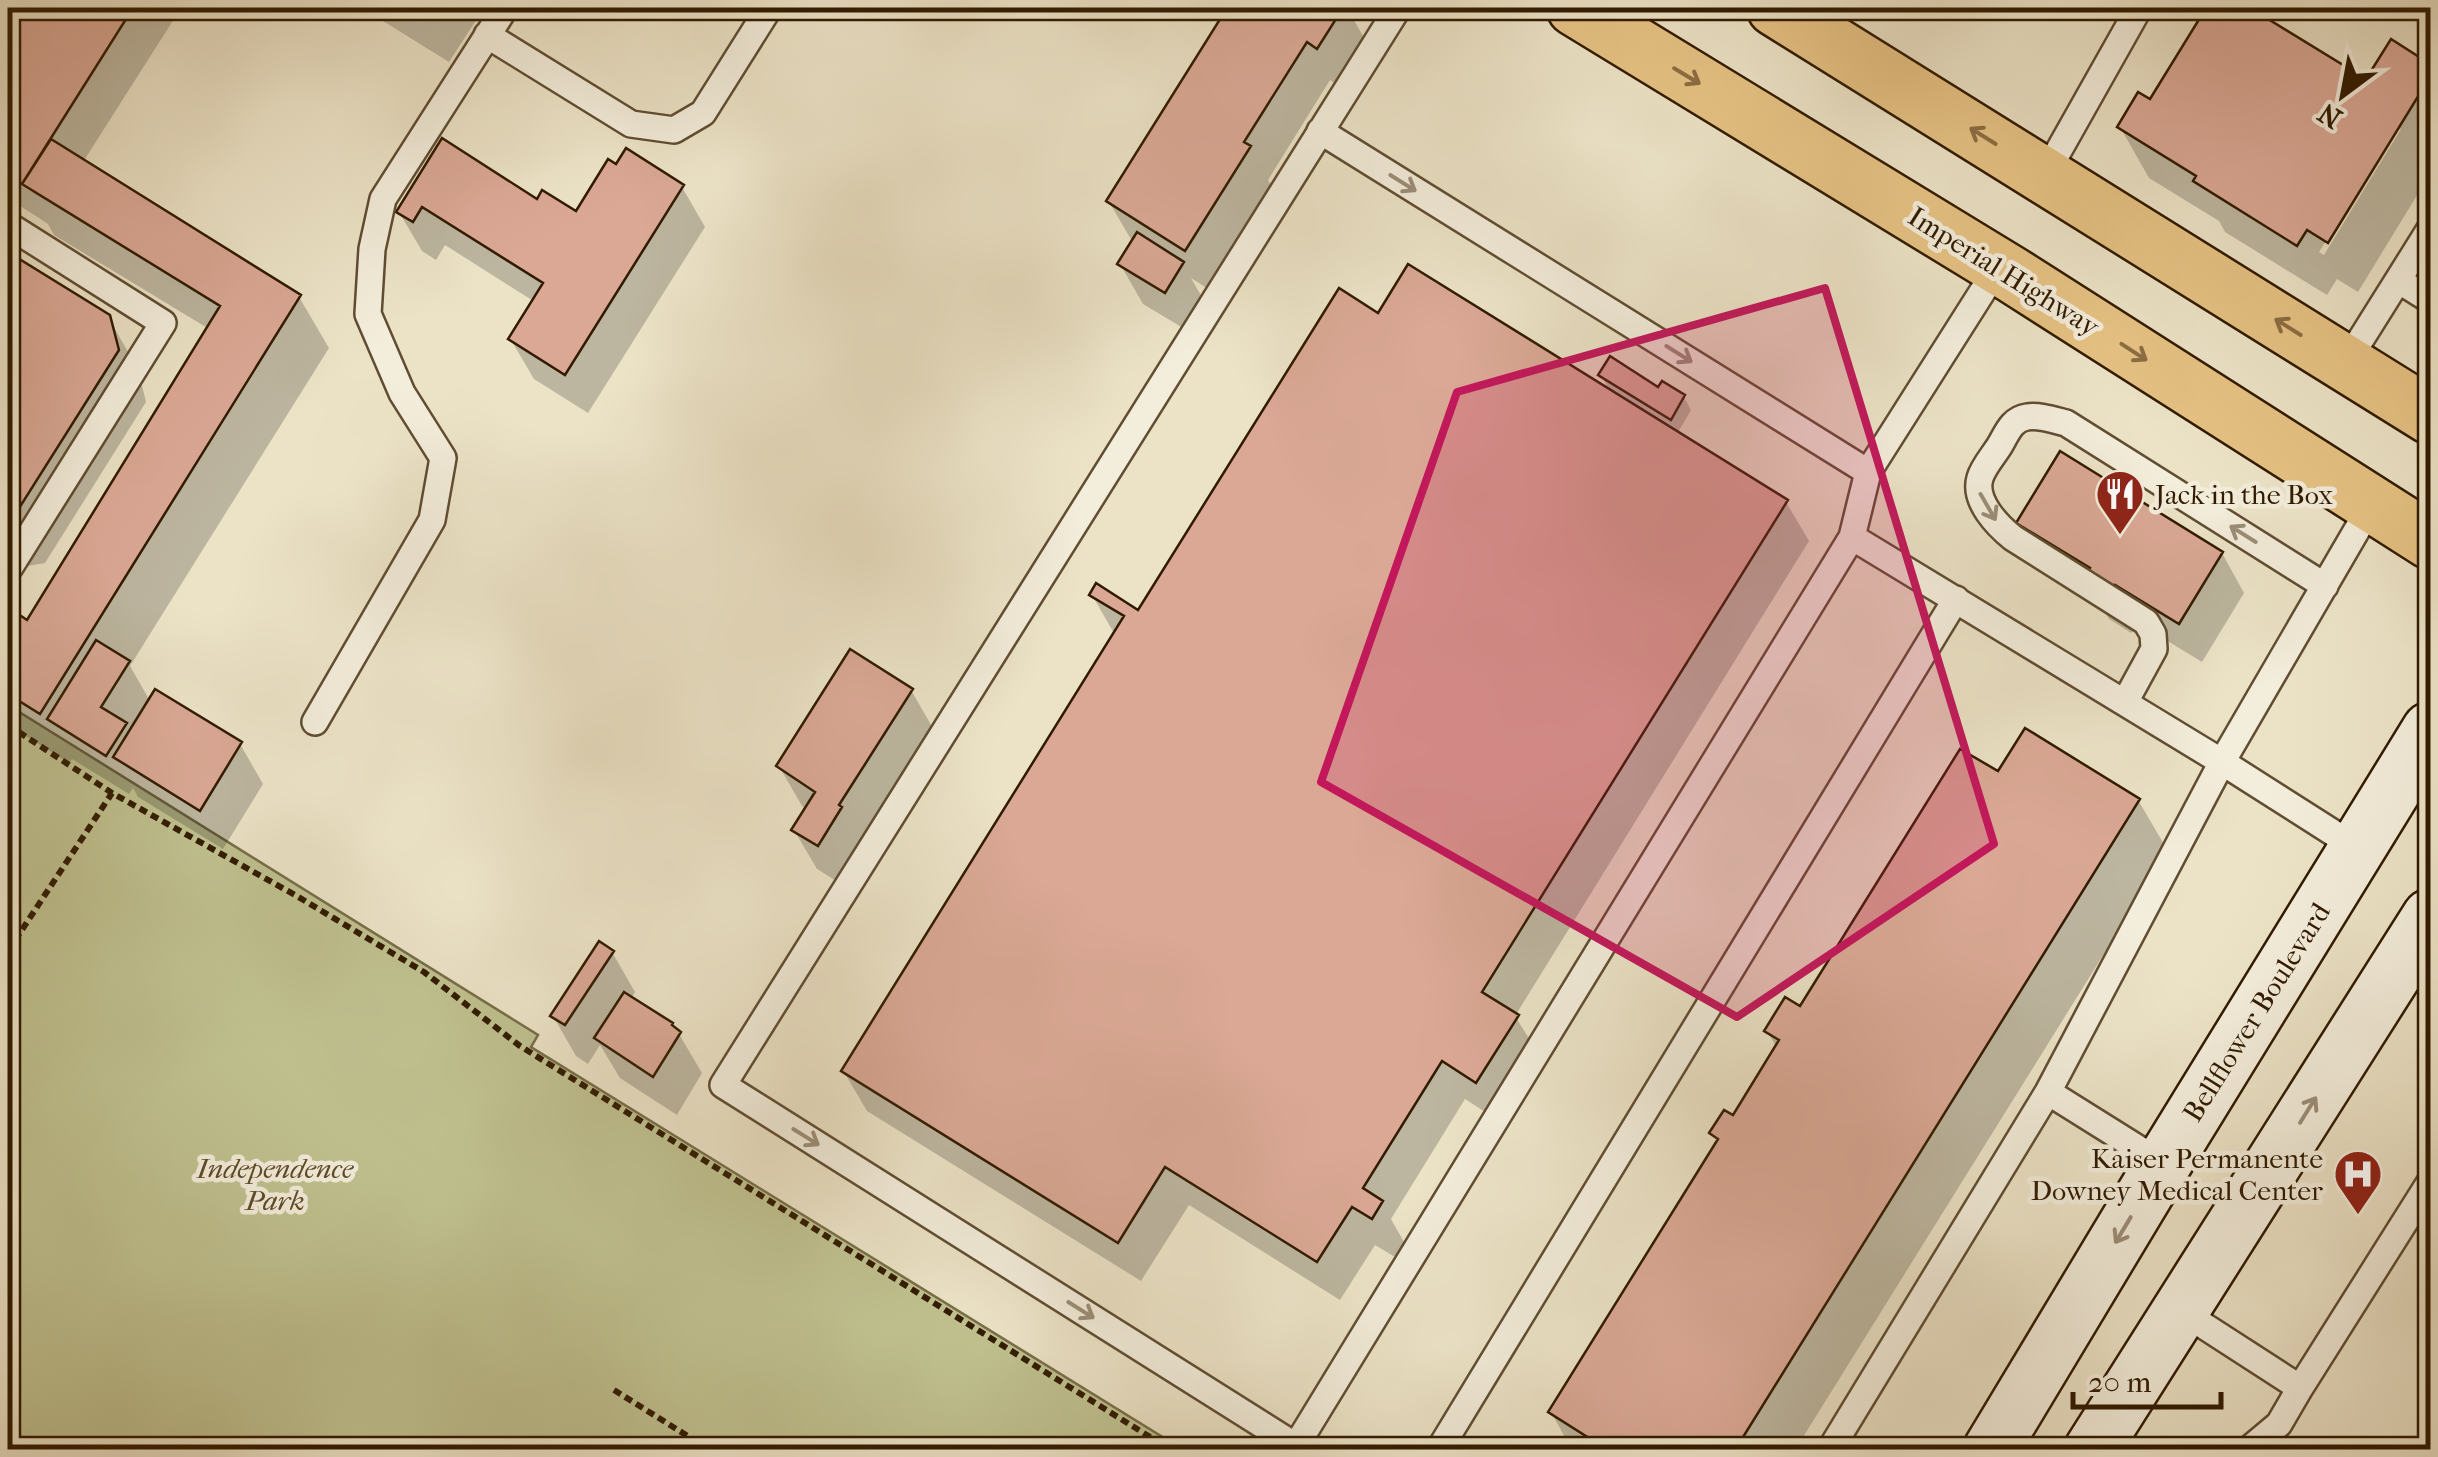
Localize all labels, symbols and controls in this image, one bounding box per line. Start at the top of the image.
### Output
north arrow [2293,45,2393,145]
one-way arrow [1672,66,1701,86]
text: N [2312,96,2348,135]
one-way arrow [1969,126,1998,147]
one-way arrow [1388,172,1417,193]
street label: Imperial Highway [1902,200,2106,344]
one-way arrow [2275,317,2303,337]
one-way arrow [2119,342,2147,362]
one-way arrow [1664,344,1693,364]
restaurant icon: Jack in the Box [2094,468,2146,536]
place label: Jack in the Box [2153,478,2333,511]
one-way arrow [1978,493,1998,521]
one-way arrow [2229,524,2257,545]
street label: Bellflower Boulevard [2176,896,2338,1128]
one-way arrow [2298,1096,2318,1125]
one-way arrow [791,1127,819,1147]
place label: Kaiser Permanente Downey Medical Center [2031,1142,2323,1207]
hospital icon: Kaiser Permanente Downey Medical Center [2332,1148,2384,1216]
park label: Independence Park [196,1152,354,1217]
one-way arrow [2113,1215,2133,1244]
one-way arrow [1066,1300,1094,1321]
scale bar [2073,1347,2220,1409]
text: 20 m [2088,1365,2151,1400]

